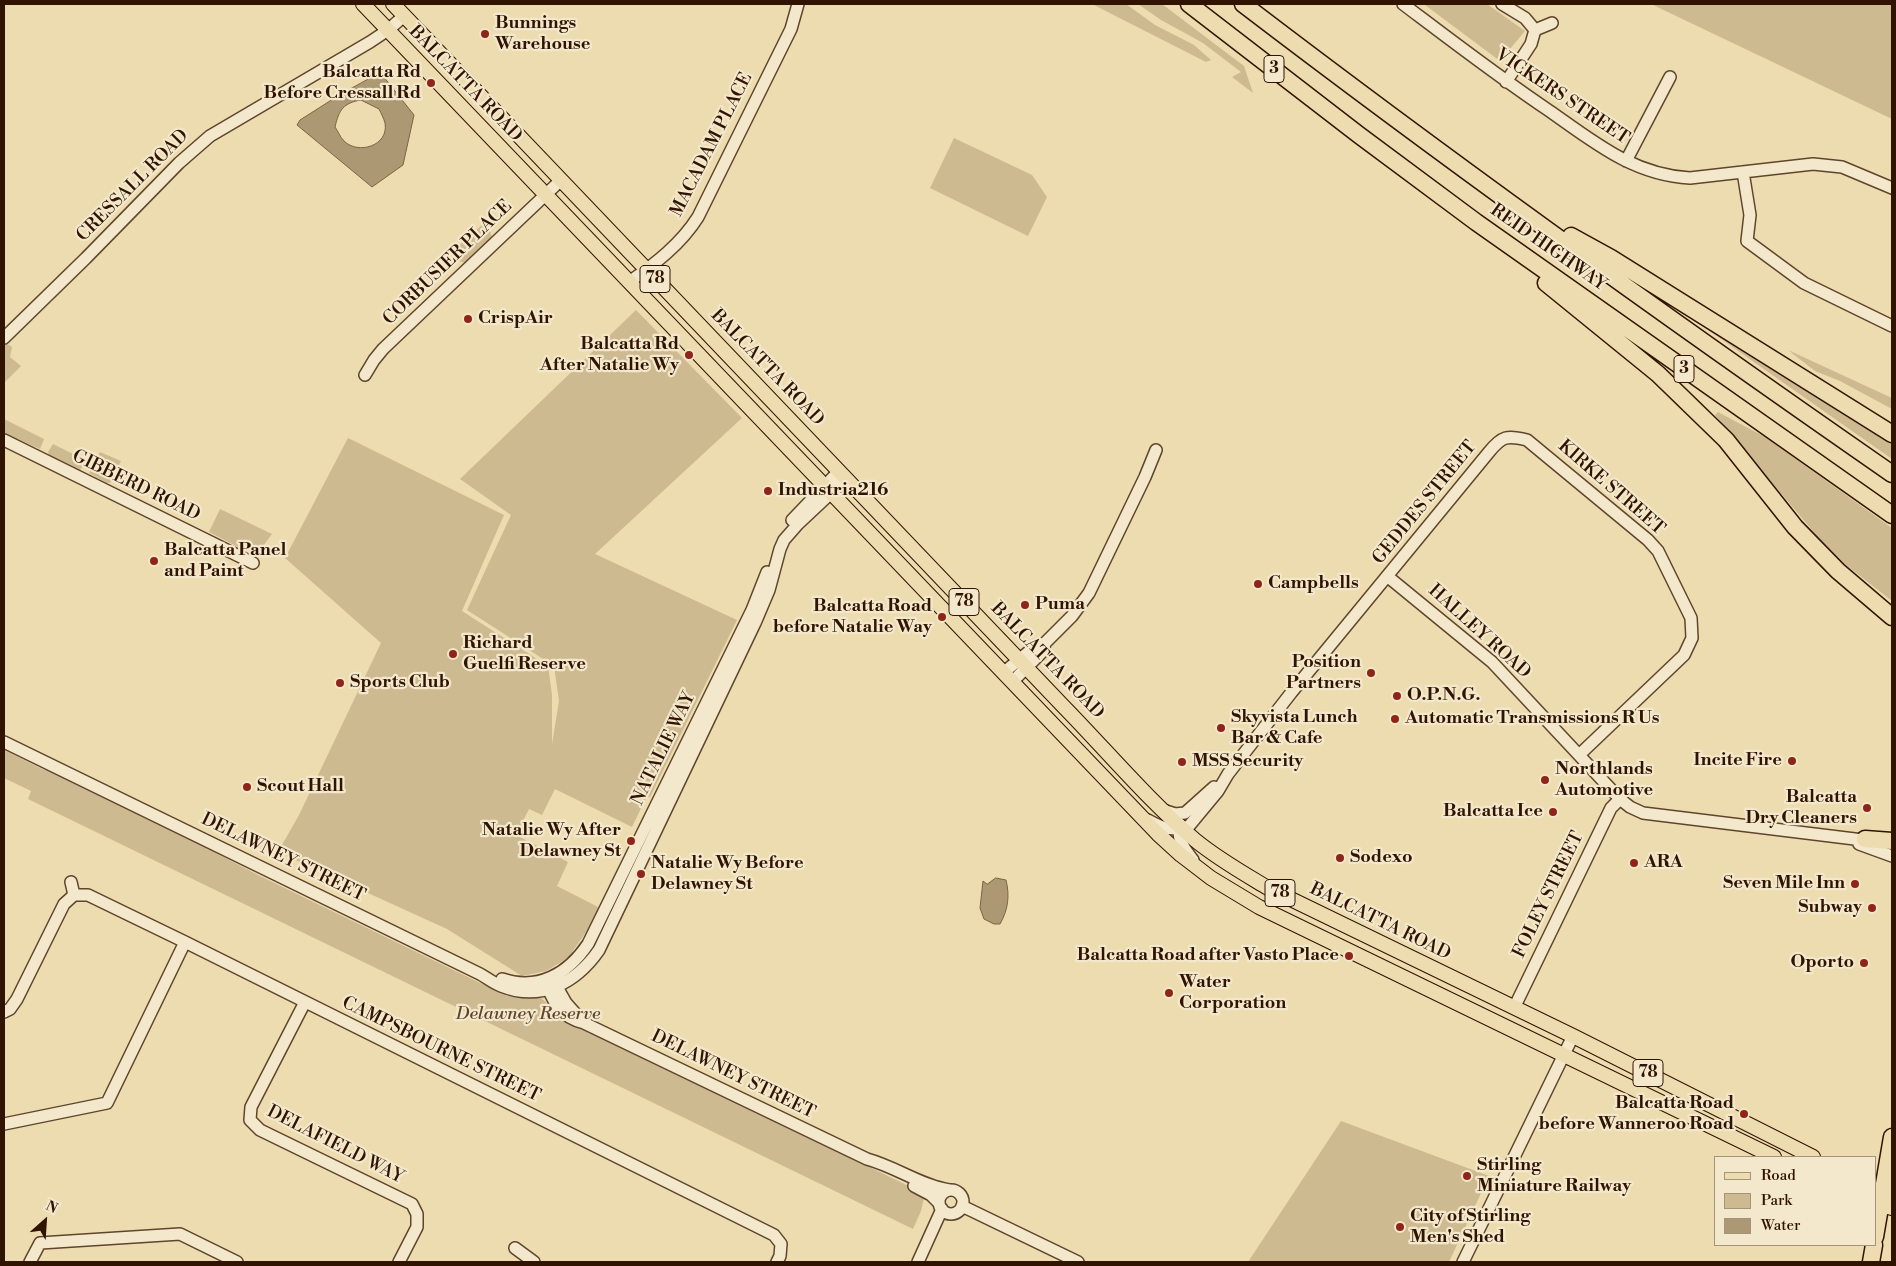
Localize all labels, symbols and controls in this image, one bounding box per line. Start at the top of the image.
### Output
place label: Bunnings Warehouse [495,13,590,56]
street label: BALCATTA ROAD [404,21,526,147]
marker: Bunnings Warehouse [479,28,491,40]
street label: VICKERS STREET [1491,44,1633,150]
road number: 3 [1264,56,1284,82]
place label: Balcatta Rd Before Cressall Rd [264,62,421,104]
street label: MACADAM PLACE [666,69,758,221]
marker: Balcatta Rd Before Cressall Rd [425,77,437,89]
street label: CRESSALL ROAD [72,125,194,247]
street label: CORBUSIER PLACE [379,196,517,330]
street label: REID HIGHWAY [1486,200,1610,296]
road number: 78 [640,266,670,292]
street label: BALCATTA ROAD [706,305,828,431]
place label: CrispAir [478,308,553,330]
marker: CrispAir [462,313,474,325]
place label: Balcatta Rd After Natalie Wy [540,334,679,376]
marker: Balcatta Rd After Natalie Wy [683,349,695,361]
road number: 3 [1674,356,1694,382]
street label: KIRKE STREET [1553,436,1669,540]
street label: GEDDES STREET [1368,437,1482,569]
street label: GIBBERD ROAD [68,446,204,526]
place label: Industria216 [778,480,888,502]
marker: Industria216 [762,485,774,497]
place label: Balcatta Panel and Paint [164,540,286,582]
marker: Balcatta Panel and Paint [148,555,160,567]
place label: Campbells [1268,573,1359,595]
marker: Campbells [1252,578,1264,590]
street label: HALLEY ROAD [1423,580,1535,684]
road number: 78 [949,588,979,616]
place label: Puma [1035,594,1085,616]
place label: Balcatta Road before Natalie Way [773,596,932,638]
street label: BALCATTA ROAD [986,598,1108,724]
marker: Puma [1019,599,1031,611]
marker: Balcatta Road before Natalie Way [936,611,948,623]
place label: Richard Guelfi Reserve [463,633,586,676]
marker: Richard Guelfi Reserve [447,648,459,660]
place label: Position Partners [1286,652,1361,694]
marker: Position Partners [1365,667,1377,679]
place label: Sports Club [350,672,450,694]
marker: Sports Club [334,677,346,689]
place label: O.P.N.G. [1407,685,1481,707]
street label: NATALIE WAY [627,689,701,809]
marker: O.P.N.G. [1391,690,1403,702]
place label: Skyvista Lunch Bar & Cafe [1231,707,1358,750]
place label: Automatic Transmissions R Us [1405,708,1659,730]
marker: Automatic Transmissions R Us [1389,713,1401,725]
marker: Skyvista Lunch Bar & Cafe [1215,722,1227,734]
place label: Incite Fire [1693,750,1782,772]
place label: MSS Security [1192,751,1303,773]
marker: Incite Fire [1786,755,1798,767]
marker: MSS Security [1176,756,1188,768]
place label: Northlands Automotive [1555,759,1653,802]
marker: Northlands Automotive [1539,774,1551,786]
place label: Scout Hall [257,776,344,798]
marker: Scout Hall [241,781,253,793]
place label: Balcatta Dry Cleaners [1745,787,1857,830]
place label: Balcatta Ice [1443,801,1543,823]
marker: Balcatta Dry Cleaners [1861,802,1873,814]
marker: Balcatta Ice [1547,806,1559,818]
street label: DELAWNEY STREET [197,809,369,907]
place label: Natalie Wy After Delawney St [482,820,621,862]
street label: FOLEY STREET [1509,828,1589,962]
marker: Natalie Wy After Delawney St [625,835,637,847]
place label: Sodexo [1350,847,1413,869]
marker: Sodexo [1334,852,1346,864]
place label: ARA [1644,852,1683,874]
place label: Natalie Wy Before Delawney St [651,853,804,896]
marker: ARA [1628,857,1640,869]
marker: Natalie Wy Before Delawney St [635,868,647,880]
place label: Seven Mile Inn [1723,873,1845,895]
marker: Seven Mile Inn [1849,878,1861,890]
street label: BALCATTA ROAD [1306,879,1454,965]
road number: 78 [1265,880,1295,906]
place label: Subway [1798,897,1862,919]
marker: Subway [1866,902,1878,914]
place label: Balcatta Road after Vasto Place [1077,945,1339,967]
marker: Balcatta Road after Vasto Place [1343,950,1355,962]
place label: Oporto [1790,952,1854,974]
marker: Oporto [1858,957,1870,969]
place label: Water Corporation [1179,972,1286,1014]
marker: Water Corporation [1163,987,1175,999]
street label: CAMPSBOURNE STREET [338,992,544,1108]
park label: Delawney Reserve [456,1004,600,1026]
street label: DELAWNEY STREET [647,1026,819,1124]
road number: 78 [1633,1060,1663,1086]
place label: Balcatta Road before Wanneroo Road [1539,1093,1734,1136]
street label: DELAFIELD WAY [263,1101,407,1189]
marker: Balcatta Road before Wanneroo Road [1738,1108,1750,1120]
place label: Stirling Miniature Railway [1477,1155,1631,1198]
legend [1714,1156,1876,1246]
text: Road [1761,1166,1796,1185]
marker: Stirling Miniature Railway [1461,1170,1473,1182]
text: Park [1761,1191,1792,1210]
north arrow [20,1196,70,1246]
text: N [43,1197,60,1218]
place label: City of Stirling Men's Shed [1410,1206,1531,1248]
text: Water [1761,1216,1800,1235]
marker: City of Stirling Men's Shed [1394,1221,1406,1233]

